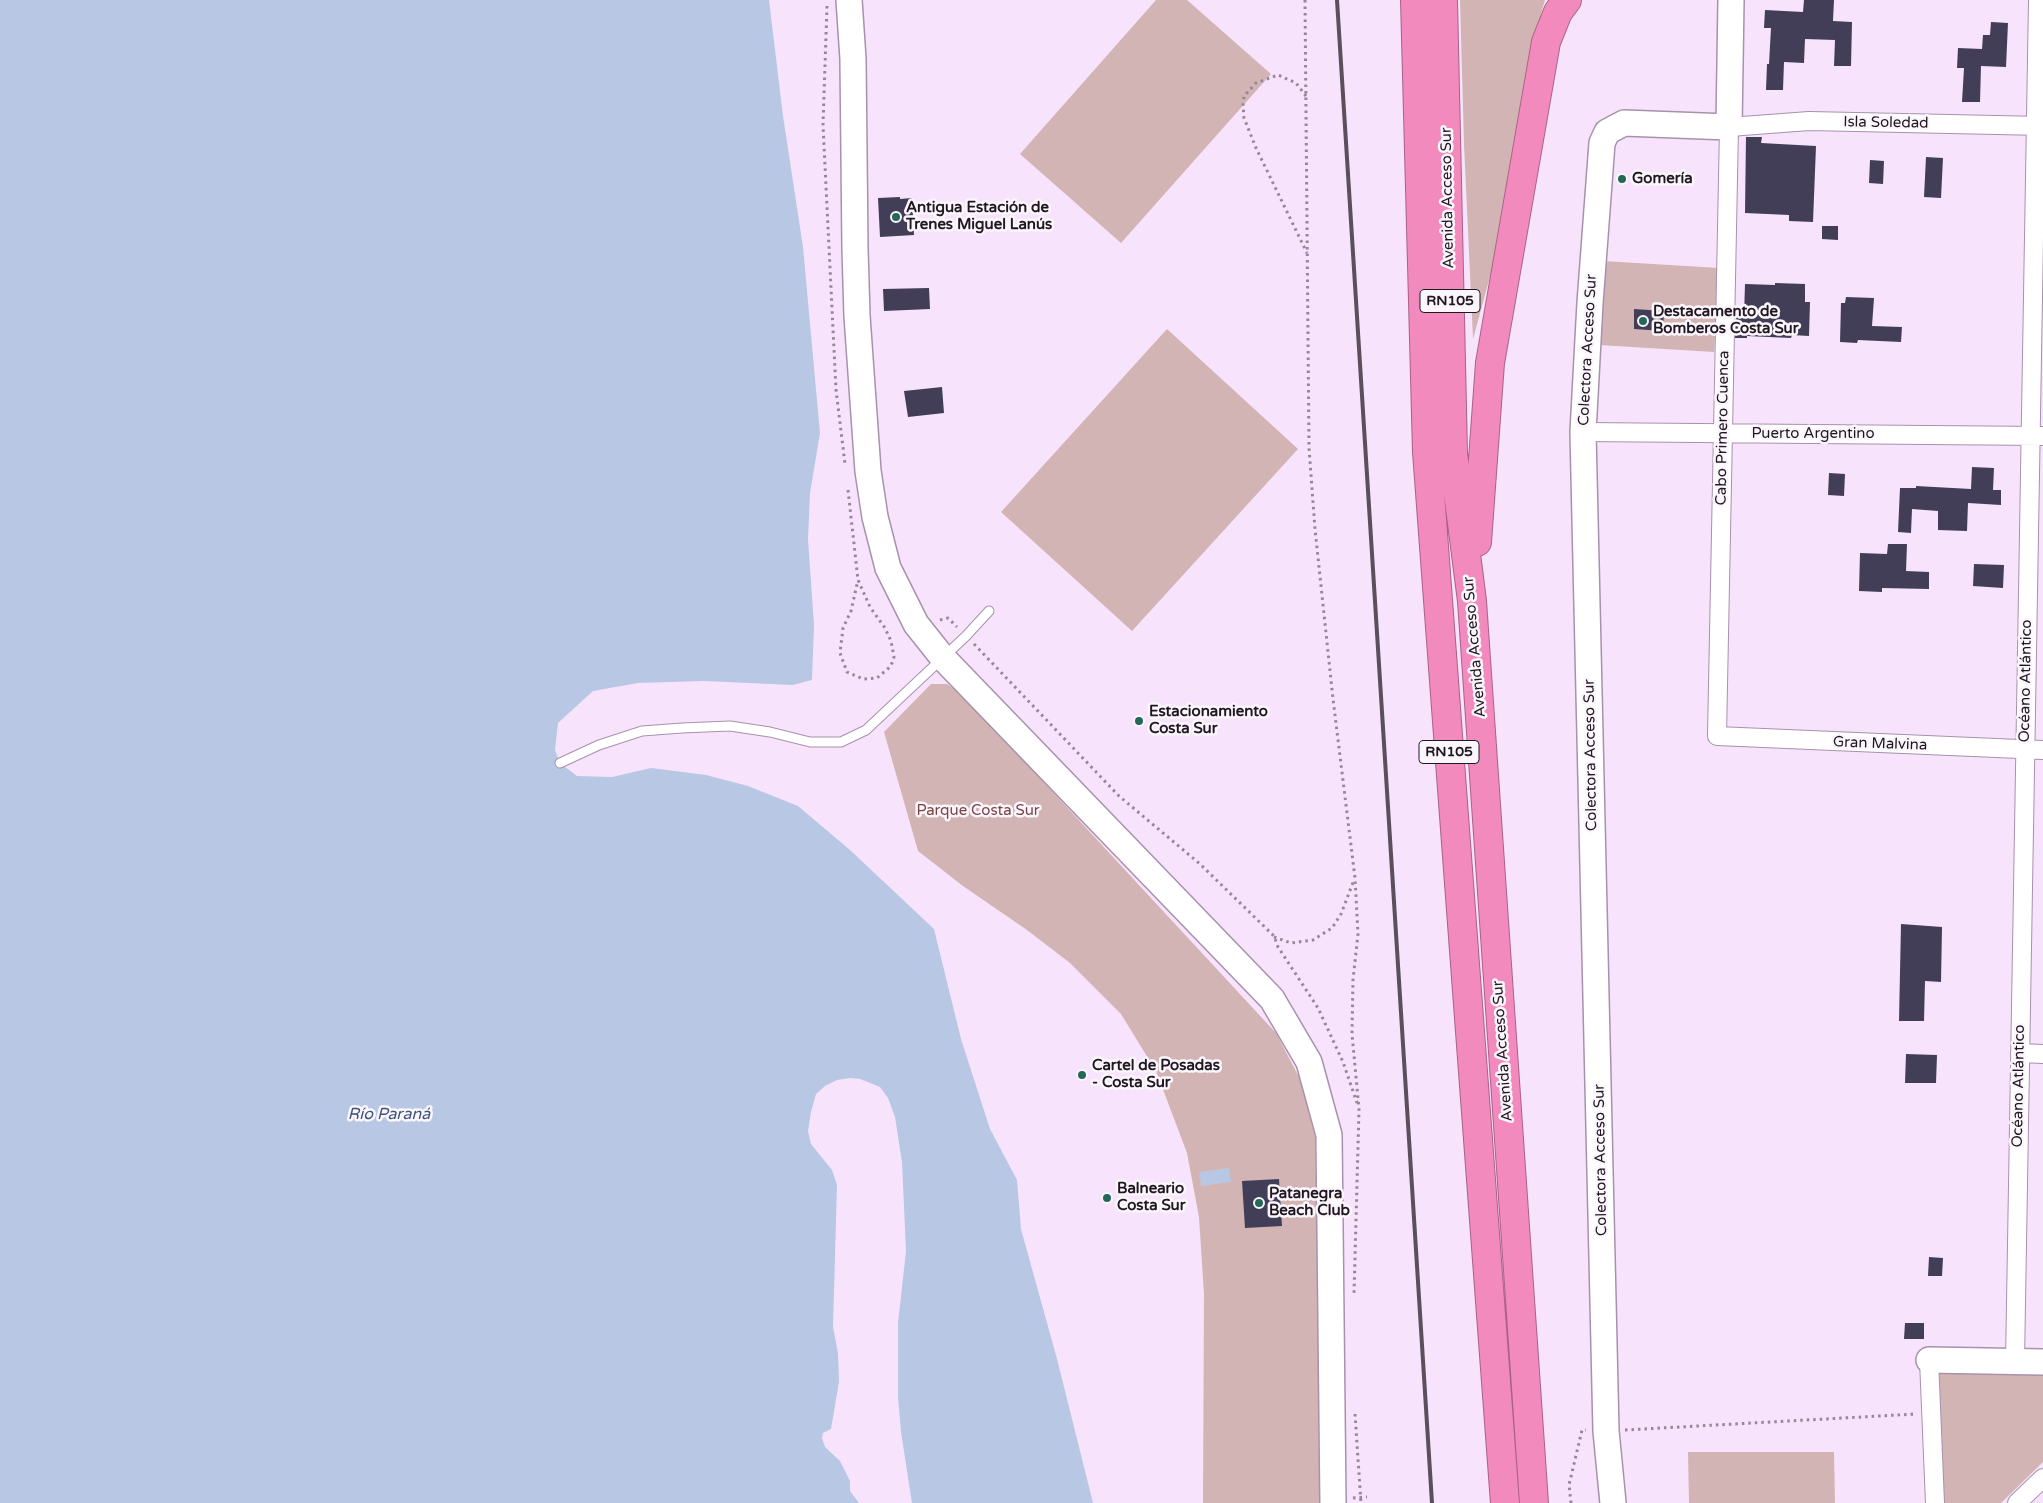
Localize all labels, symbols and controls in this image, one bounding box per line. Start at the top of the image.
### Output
street label: Isla Soledad [1843,113,1929,133]
street label: Avenida Acceso Sur [1438,127,1458,269]
place label: Gomería [1632,170,1693,188]
marker: Gomería [1616,173,1628,185]
place label: Antigua Estación de Trenes Miguel Lanús [906,199,1052,234]
marker: Antigua Estación de Trenes Miguel Lanús [890,211,902,223]
street label: Colectora Acceso Sur [1575,274,1601,426]
road number: RN105 [1420,290,1480,312]
place label: Destacamento de Bomberos Costa Sur [1653,303,1798,338]
marker: Destacamento de Bomberos Costa Sur [1637,315,1649,327]
street label: Cabo Primero Cuenca [1713,350,1733,506]
street label: Puerto Argentino [1751,425,1875,443]
street label: Avenida Acceso Sur [1460,576,1490,718]
street label: Océano Atlántico [2016,619,2036,743]
street label: Colectora Acceso Sur [1581,679,1601,831]
place label: Estacionamiento Costa Sur [1149,703,1268,738]
marker: Estacionamiento Costa Sur [1133,715,1145,727]
street label: Gran Malvina [1832,733,1928,755]
road number: RN105 [1419,740,1479,764]
park label: Parque Costa Sur [916,802,1040,820]
street label: Avenida Acceso Sur [1489,980,1517,1122]
street label: Océano Atlántico [2009,1024,2029,1148]
place label: Cartel de Posadas - Costa Sur [1092,1057,1220,1092]
marker: Cartel de Posadas - Costa Sur [1076,1069,1088,1081]
street label: Colectora Acceso Sur [1591,1084,1611,1236]
water label: Río Paraná [348,1105,430,1125]
place label: Balneario Costa Sur [1117,1180,1185,1215]
place label: Patanegra Beach Club [1269,1185,1350,1220]
marker: Balneario Costa Sur [1101,1192,1113,1204]
marker: Patanegra Beach Club [1253,1197,1265,1209]

